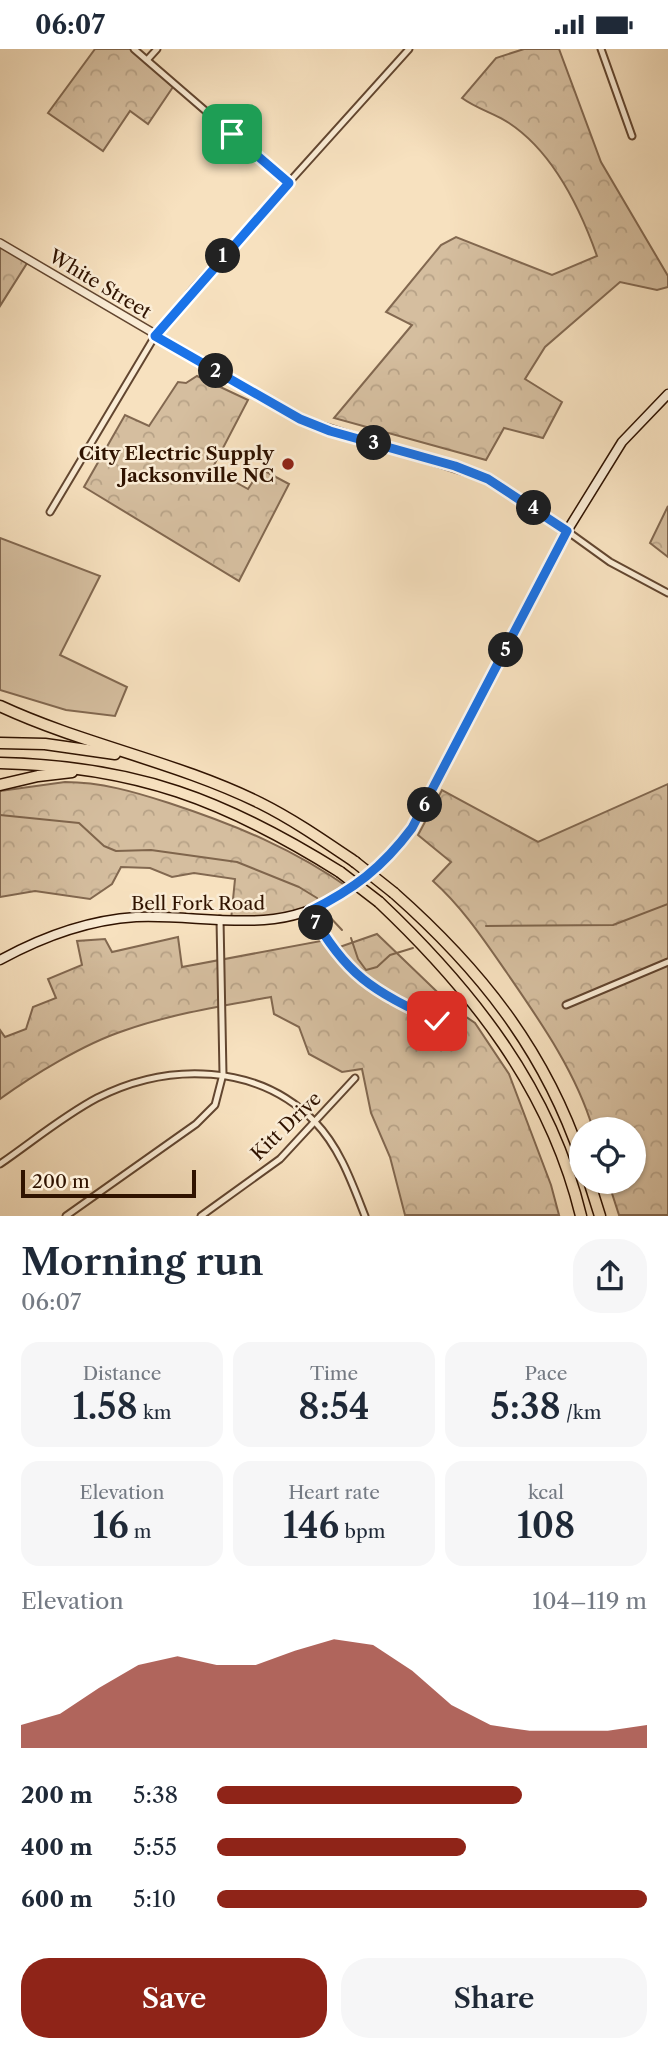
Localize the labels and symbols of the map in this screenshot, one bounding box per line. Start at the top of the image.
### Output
pin [202,104,262,164]
pin: 1 [206,239,241,273]
street label: White Street [44,244,156,324]
pin: 2 [198,353,234,389]
pin: 3 [356,425,392,461]
place label: City Electric Supply Jacksonville NC [79,442,275,487]
marker: City Electric Supply Jacksonville NC [280,456,296,472]
pin: 4 [516,491,552,525]
pin: 5 [489,633,524,667]
pin: 6 [408,787,442,823]
street label: Bell Fork Road [131,892,265,915]
pin: 7 [298,905,334,941]
pin [407,991,467,1051]
street label: Kitt Drive [246,1087,326,1165]
scale bar [21,1167,196,1198]

